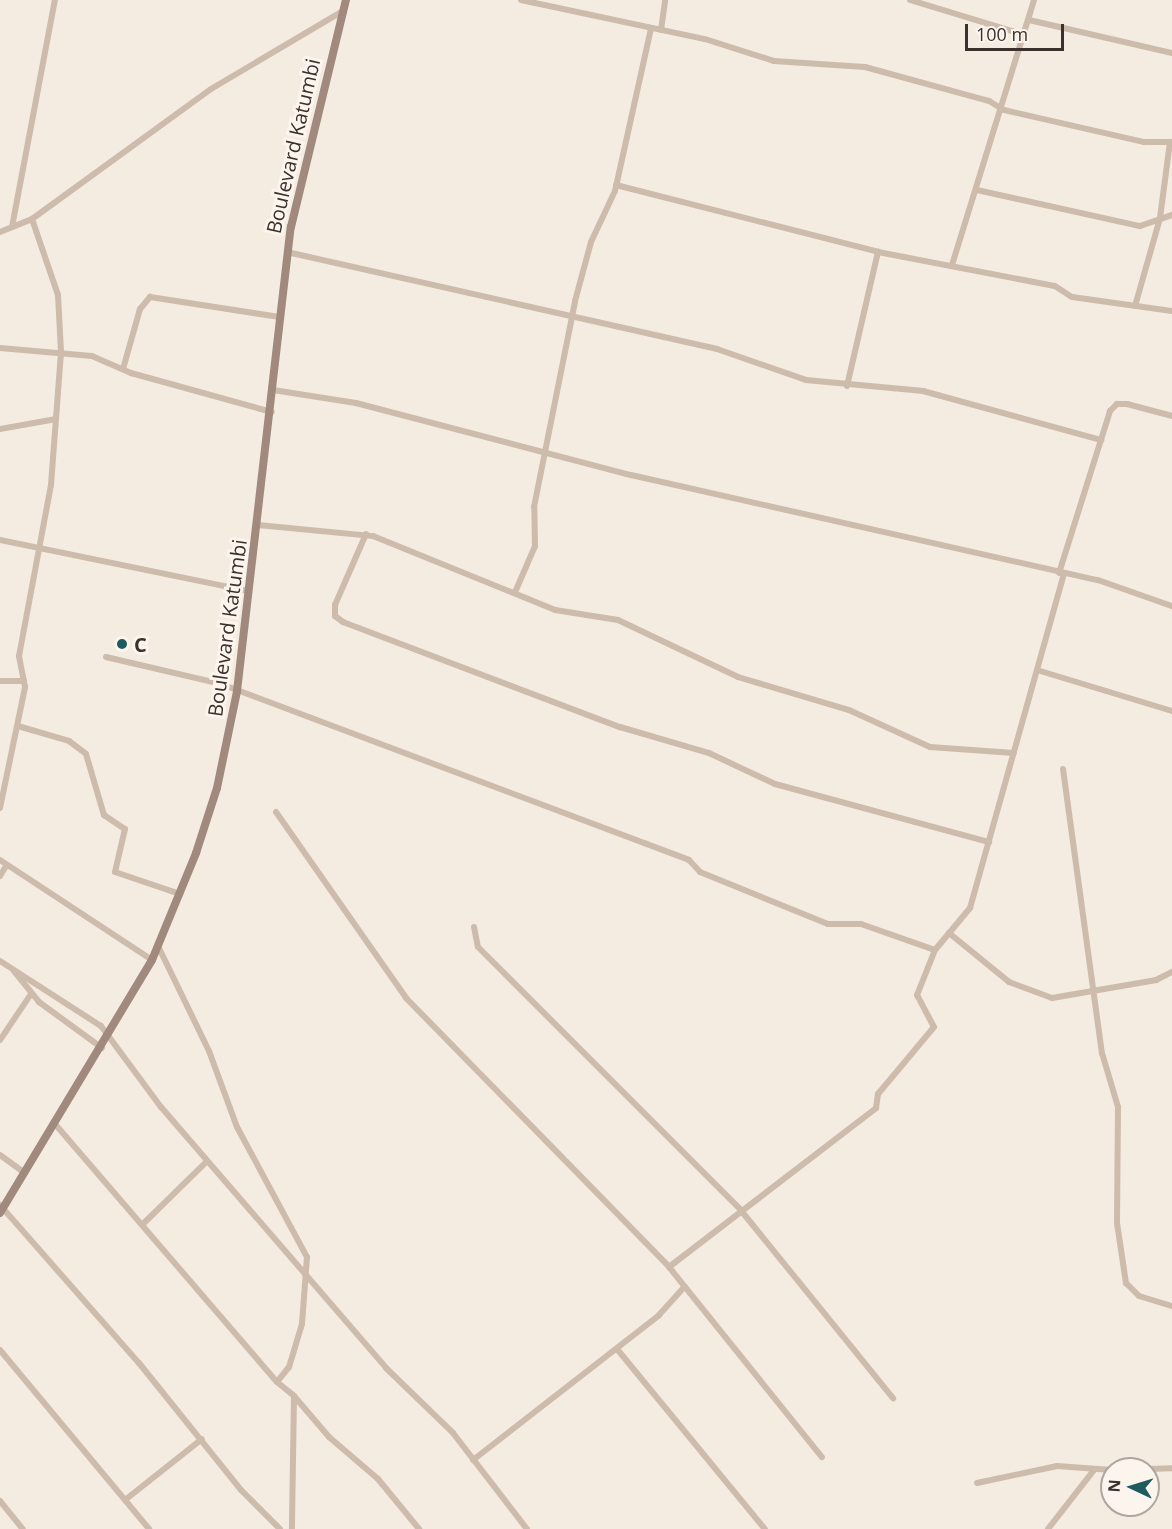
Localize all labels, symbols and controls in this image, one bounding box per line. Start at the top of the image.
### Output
scale bar [968,12,1067,50]
text: 100 m [976,22,1028,46]
street label: Boulevard Katumbi [261,56,325,236]
street label: Boulevard Katumbi [203,538,251,718]
place label: C [134,632,147,656]
marker: C [115,637,129,651]
north arrow [1100,1457,1160,1517]
text: N [1103,1479,1125,1493]

